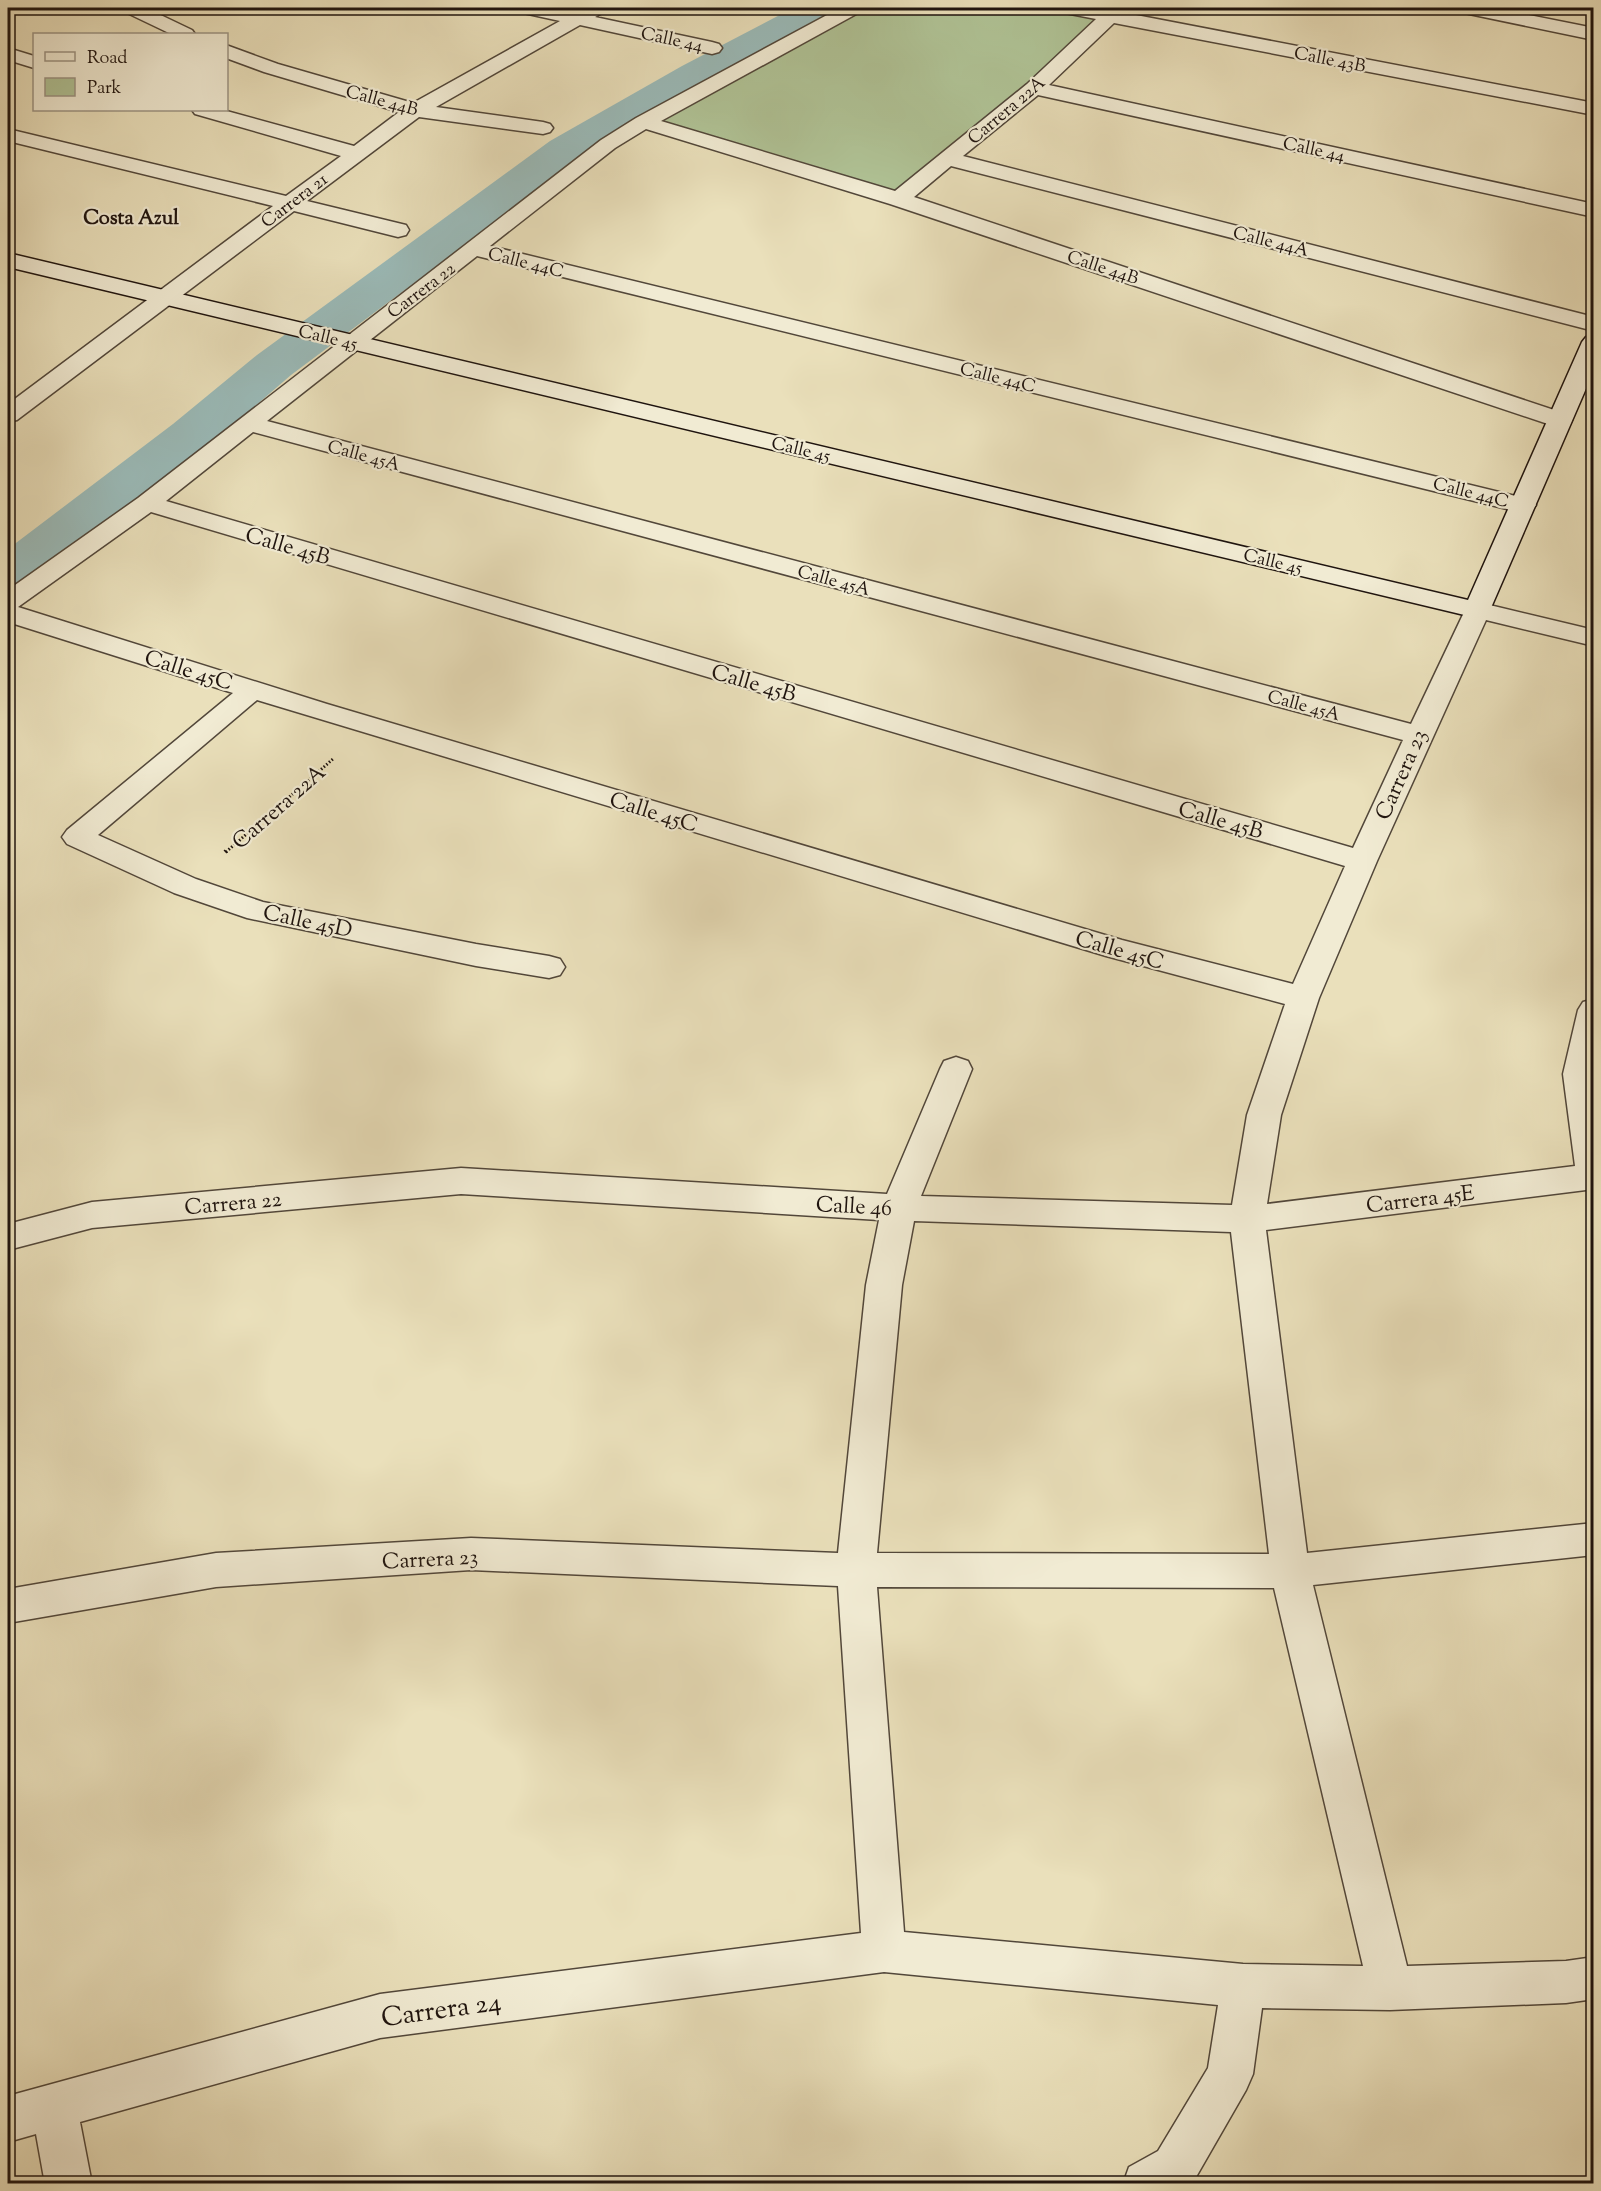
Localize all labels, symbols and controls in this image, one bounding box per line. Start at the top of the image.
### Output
street label: Calle 44 [638,22,705,60]
legend [33,33,228,111]
street label: Calle 43B [1292,41,1368,81]
text: Road [87,46,127,72]
street label: Carrera 22A [963,71,1052,152]
text: Park [87,76,122,102]
street label: Calle 44B [342,80,421,124]
street label: Calle 44 [1280,132,1347,170]
street label: Carrera 21 [256,168,334,235]
district label: Costa Azul [83,205,179,234]
street label: Calle 44A [1230,221,1312,265]
street label: Calle 44C [485,242,566,286]
street label: Calle 44B [1063,245,1142,293]
street label: Carrera 22 [382,257,462,326]
street label: Calle 45 [295,320,360,358]
street label: Calle 44C [957,357,1038,401]
street label: Calle 45 [768,432,833,470]
street label: Calle 45A [324,435,403,479]
street label: Calle 44C [1430,472,1511,516]
street label: Calle 45B [241,521,334,575]
street label: Calle 45 [1240,544,1305,582]
street label: Calle 45A [794,560,873,604]
street label: Calle 45C [140,643,236,700]
street label: Calle 45B [707,658,800,712]
street label: Calle 45A [1264,685,1343,729]
street label: Carrera 23 [1369,725,1437,826]
street label: Carrera 22A [226,758,334,858]
street label: Calle 45C [605,785,701,842]
street label: Calle 45B [1174,795,1267,849]
street label: Calle 45D [260,898,355,948]
street label: Calle 45C [1071,924,1167,980]
street label: Carrera 45E [1364,1178,1476,1224]
street label: Carrera 22 [183,1185,283,1225]
street label: Calle 46 [815,1190,893,1226]
street label: Carrera 23 [381,1542,479,1579]
street label: Carrera 24 [379,1984,504,2039]

